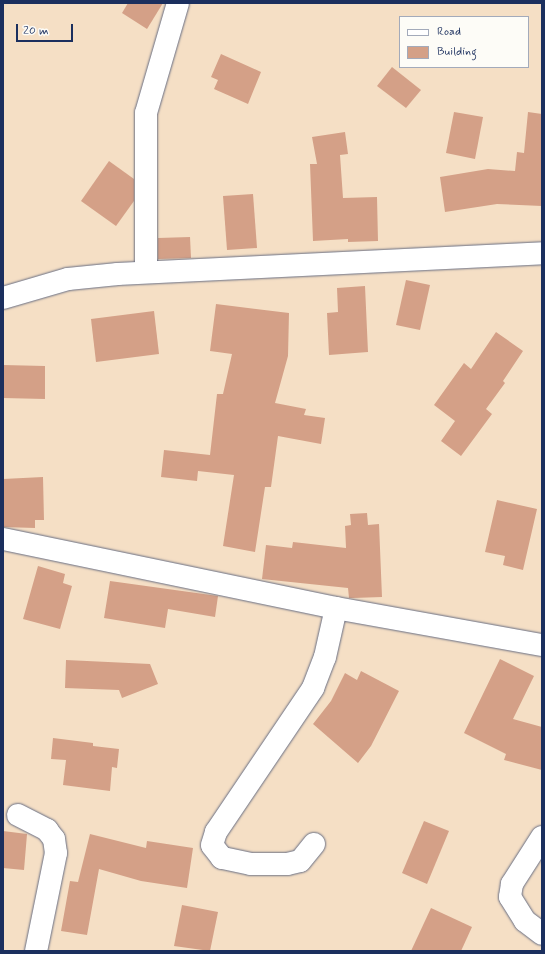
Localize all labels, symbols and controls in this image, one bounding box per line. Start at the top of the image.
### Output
scale bar [18,16,75,42]
legend [399,16,529,68]
text: 20 m [23,23,49,39]
text: Road [437,24,461,40]
text: Building [437,44,477,60]

